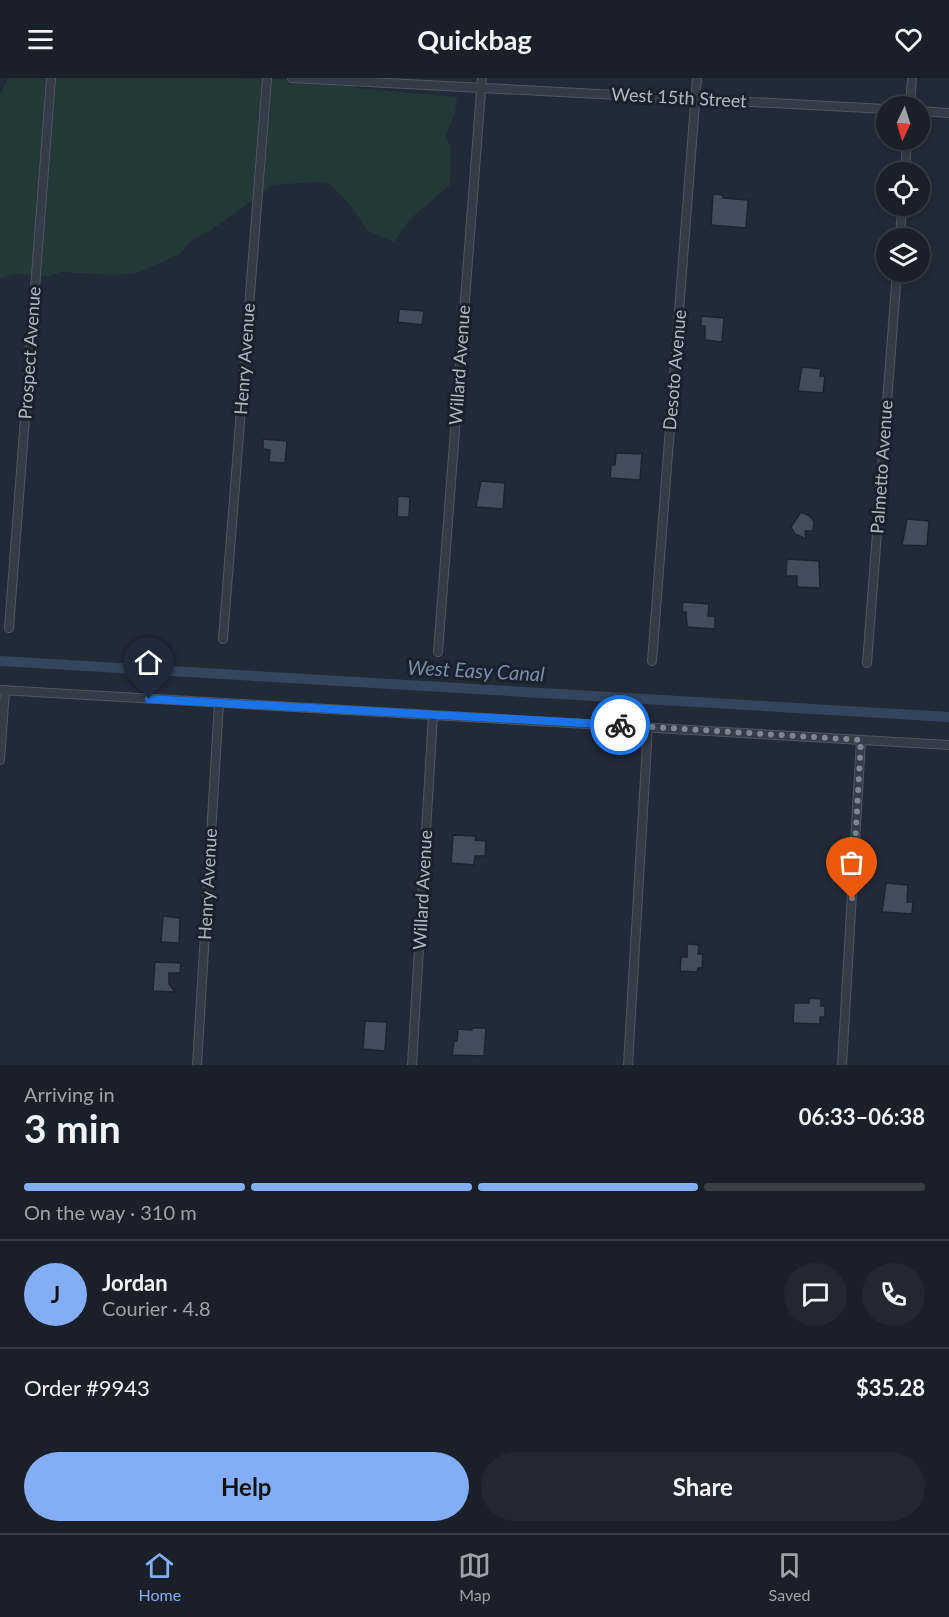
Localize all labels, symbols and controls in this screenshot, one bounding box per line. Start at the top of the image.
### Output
icon: menu [24,23,57,56]
text: Quickbag [417,23,532,56]
icon: heart [892,23,925,56]
street label: West 15th Street [611,82,748,112]
north arrow [876,96,930,150]
map controls [876,96,930,282]
button: locate [876,162,930,216]
button: layers [876,228,930,282]
street label: Prospect Avenue [13,286,45,420]
street label: Henry Avenue [229,302,259,416]
street label: Willard Avenue [444,304,474,426]
street label: Desoto Avenue [658,309,690,431]
street label: Palmetto Avenue [865,399,897,535]
pin [123,637,174,699]
icon: home [132,646,165,679]
water label: West Easy Canal [407,654,546,686]
courier [590,695,650,755]
icon: bike [604,709,637,742]
street label: Henry Avenue [193,827,221,940]
street label: Willard Avenue [408,829,436,951]
pin [826,837,877,899]
icon: bag [835,846,868,879]
text: Arriving in [24,1082,115,1106]
text: 06:33–06:38 [799,1103,925,1130]
text: 3 min [24,1105,121,1151]
text: On the way · 310 m [24,1200,197,1224]
button: chat [784,1263,847,1326]
button: phone [862,1263,925,1326]
text: Jordan [102,1269,168,1296]
text: J [51,1281,60,1308]
text: Courier · 4.8 [102,1296,211,1320]
text: Order #9943 [24,1374,150,1401]
text: $35.28 [856,1374,925,1401]
button: Help [24,1452,469,1521]
button: Share [481,1452,925,1521]
tab: Home [139,1549,181,1604]
tab: Map [458,1549,491,1604]
tab: Saved [769,1549,810,1604]

